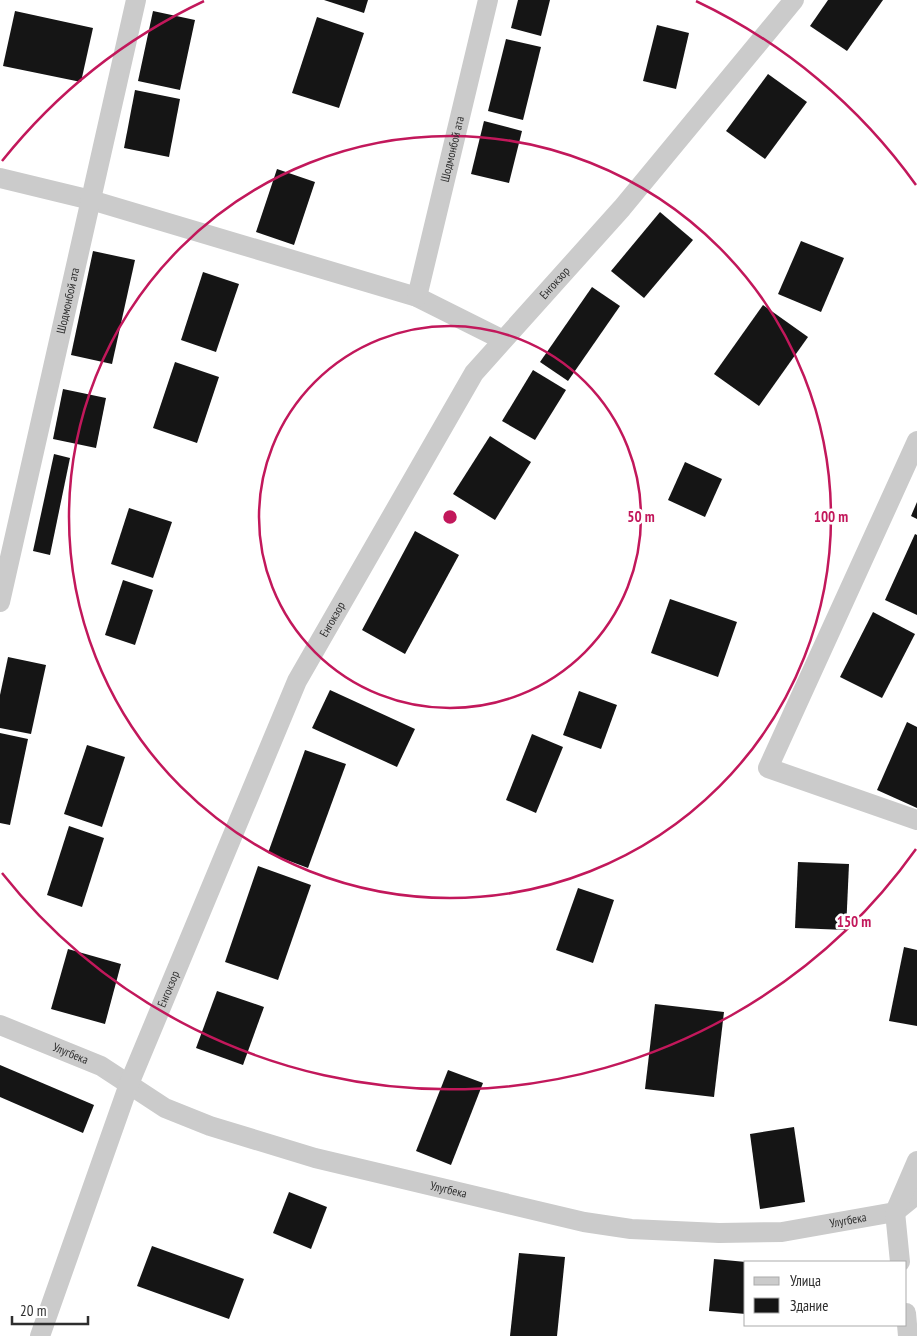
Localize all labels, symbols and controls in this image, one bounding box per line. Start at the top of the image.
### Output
street label: Шодмонбой ата [437,114,467,183]
street label: Енгокзор [536,263,573,302]
street label: Шодмонбой ата [53,266,82,335]
text: 50 m [627,507,655,526]
text: 100 m [814,507,848,526]
centre of rings [441,508,459,526]
street label: Енгокзор [316,599,348,639]
text: 150 m [837,912,871,931]
street label: Енгокзор [154,968,182,1010]
street label: Улугбека [51,1039,91,1067]
street label: Улугбека [429,1178,469,1201]
street label: Улугбека [828,1209,868,1230]
legend [744,1261,907,1326]
text: Улица [790,1271,821,1290]
scale bar [12,1294,89,1326]
text: Здание [790,1296,828,1315]
text: 20 m [20,1301,46,1320]

